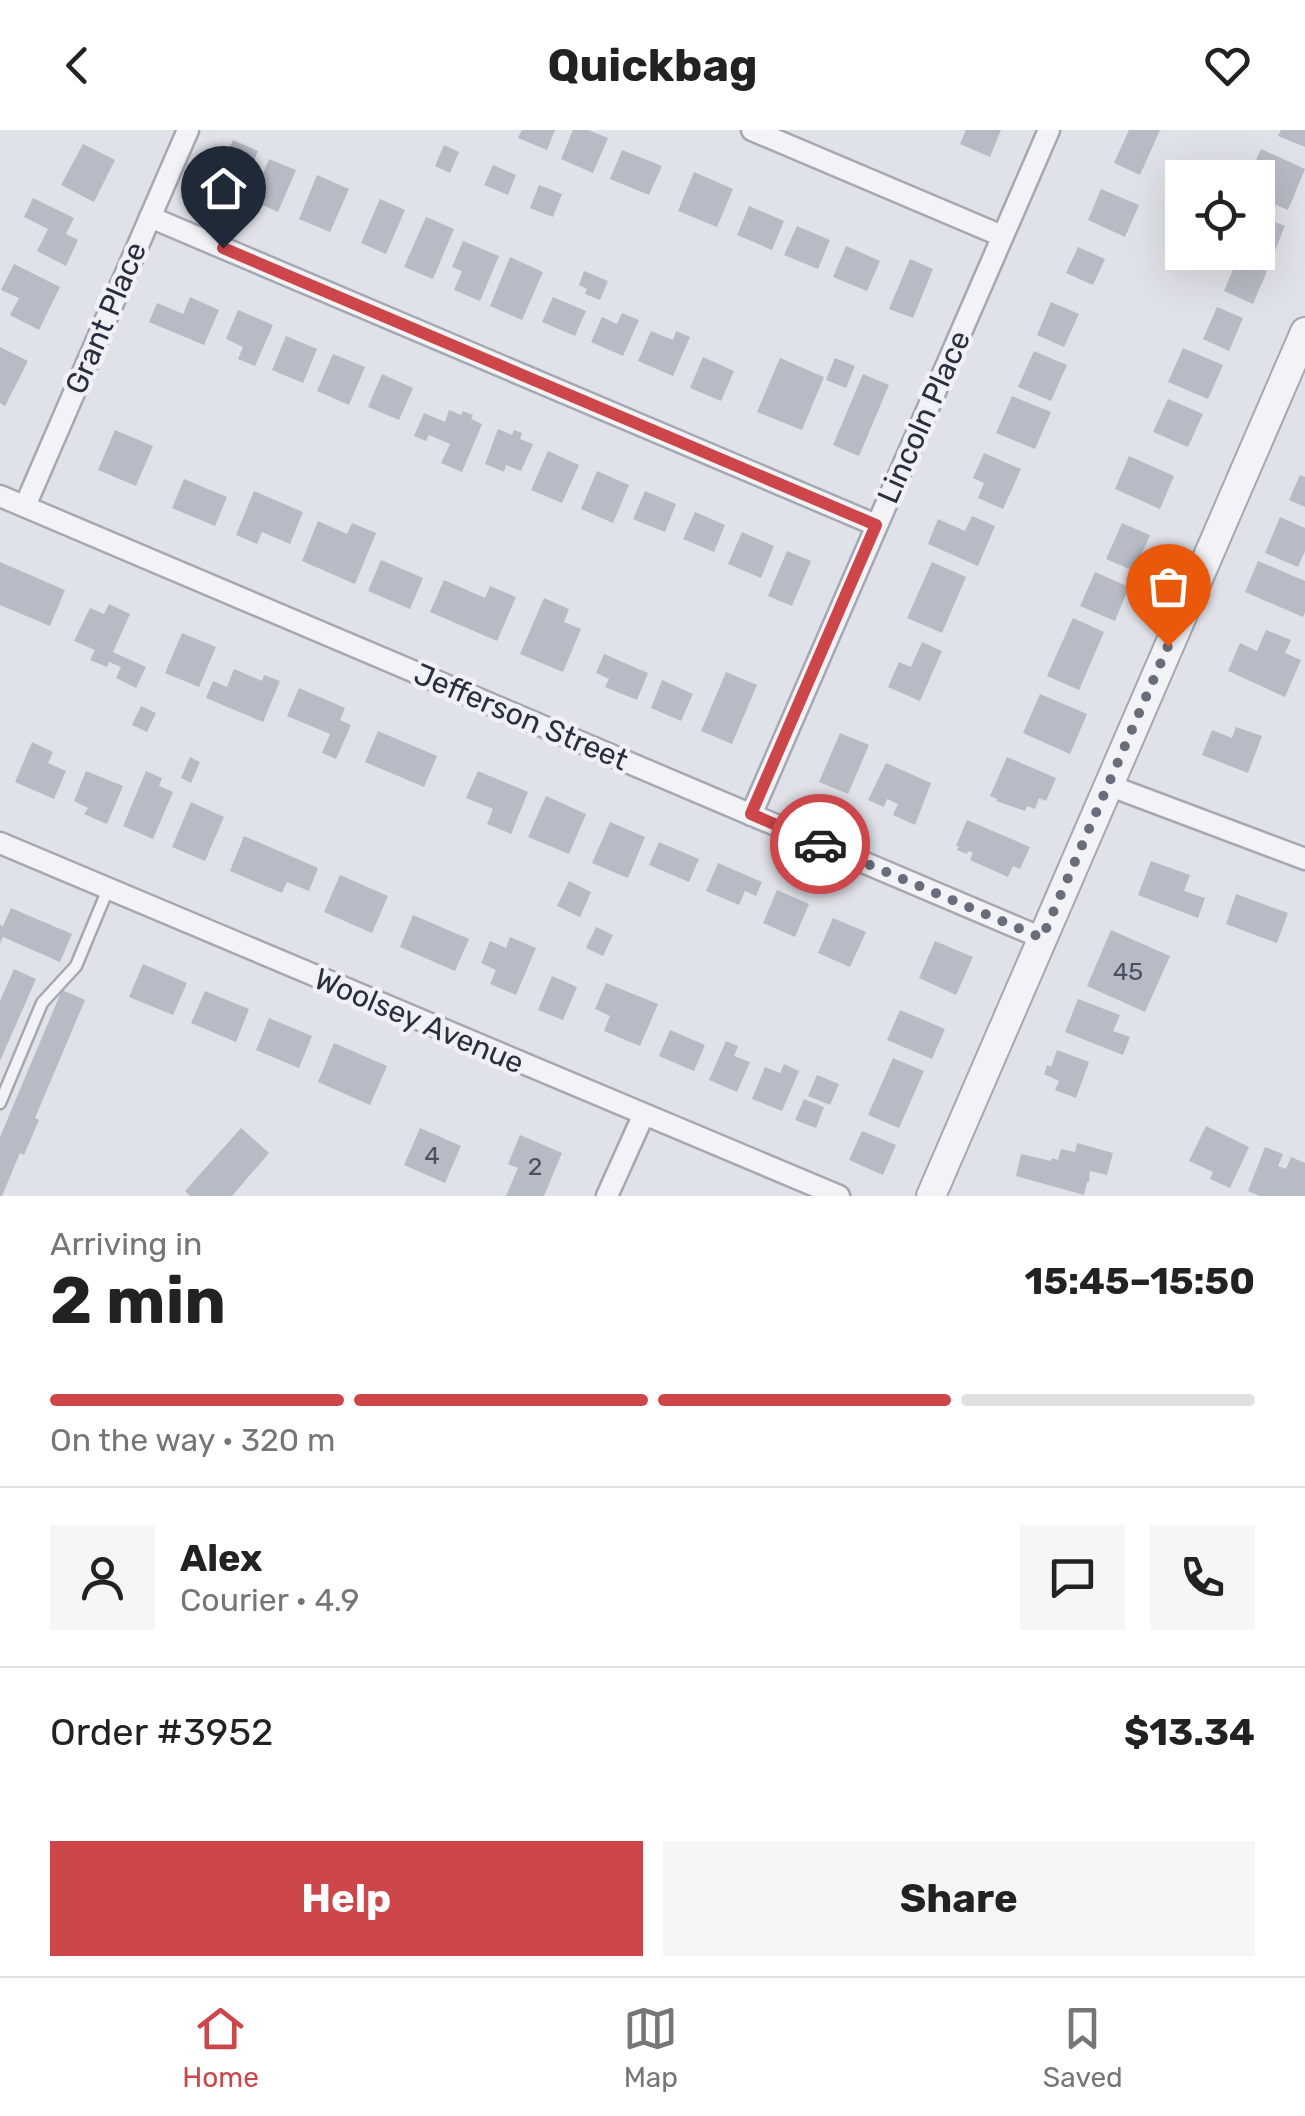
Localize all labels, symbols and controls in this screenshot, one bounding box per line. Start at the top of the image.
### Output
icon: back [50,38,105,93]
icon: heart [1200,38,1255,93]
text: Quickbag [547,39,758,92]
pin [181,146,266,249]
map controls [1165,160,1275,270]
button: locate [1165,160,1275,270]
icon: home [196,161,251,216]
street label: Grant Place [58,237,154,399]
street label: Lincoln Place [870,325,978,509]
pin [1126,544,1211,647]
icon: bag [1141,559,1196,614]
street label: Jefferson Street [409,656,634,778]
courier [770,794,870,894]
icon: car [793,817,848,872]
house number: 45 [1113,957,1143,986]
street label: Woolsey Avenue [309,961,529,1081]
house number: 4 [424,1141,440,1170]
house number: 2 [528,1152,542,1181]
text: Arriving in [50,1225,202,1263]
text: 15:45–15:50 [1025,1258,1255,1304]
text: 2 min [50,1262,226,1339]
text: On the way · 320 m [50,1421,335,1459]
button: person [50,1525,155,1630]
button: chat [1020,1525,1125,1630]
button: phone [1150,1525,1255,1630]
text: Alex [180,1535,262,1581]
text: Courier · 4.9 [180,1581,359,1619]
text: Order #3952 [50,1709,273,1755]
text: $13.34 [1124,1709,1255,1755]
button: Help [50,1841,643,1956]
button: Share [663,1841,1255,1956]
tab: Home [182,2001,259,2094]
tab: Map [623,2001,678,2094]
tab: Saved [1043,2001,1123,2094]

